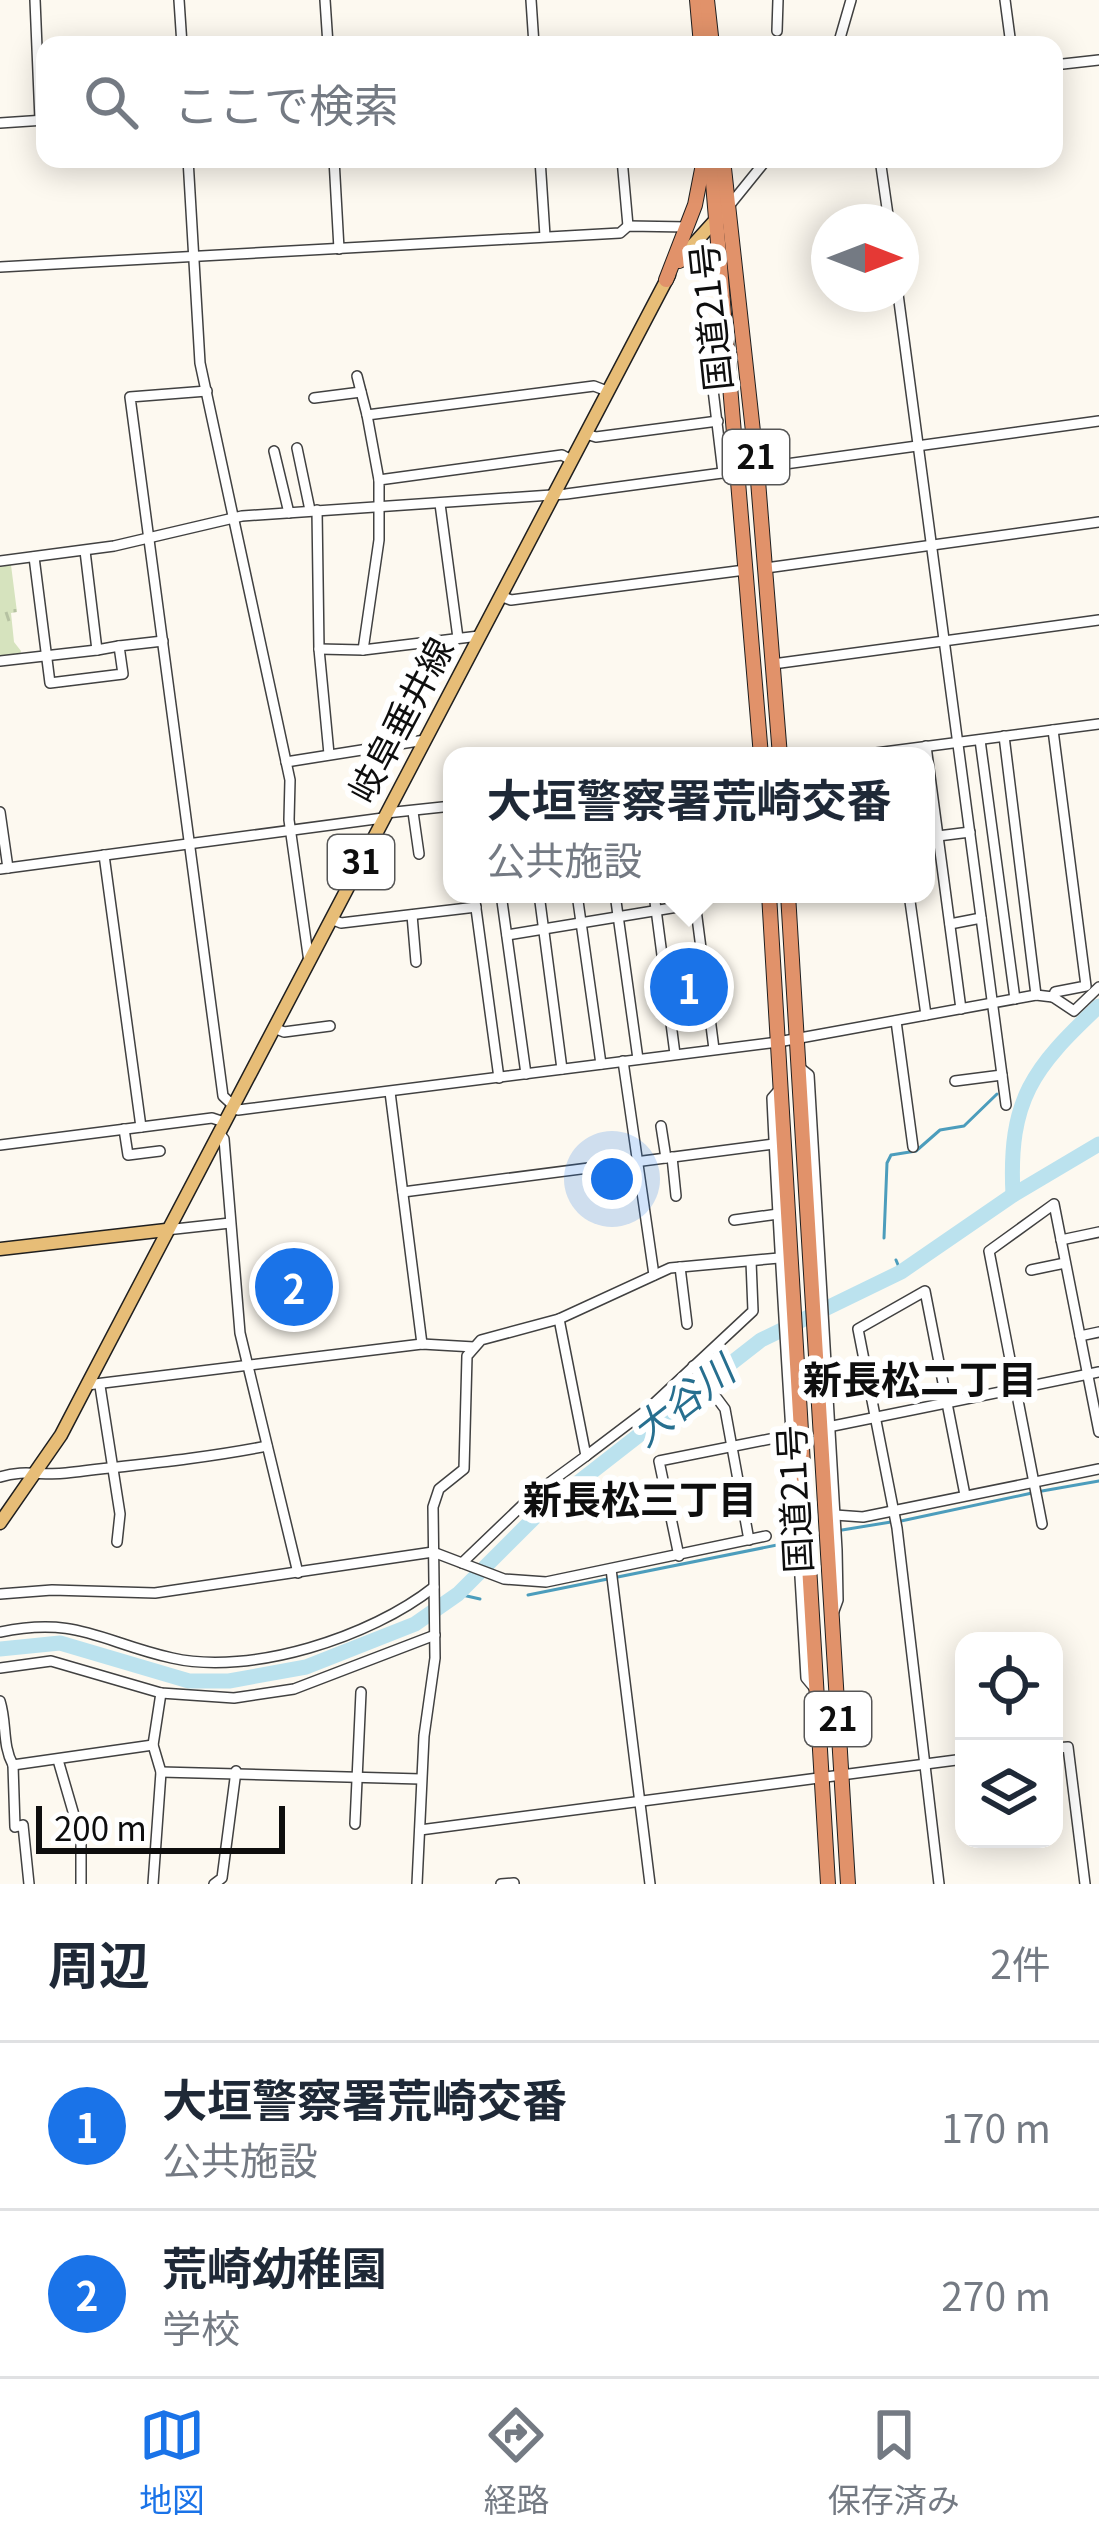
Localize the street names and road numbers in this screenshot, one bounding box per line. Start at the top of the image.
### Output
street label: 国道21号 [674,241,742,394]
road number: 21 [723,430,789,484]
street label: 岐阜垂井線 [333,627,464,810]
road number: 31 [328,835,394,889]
street label: 国道21号 [762,1424,822,1574]
road number: 21 [805,1692,871,1746]

